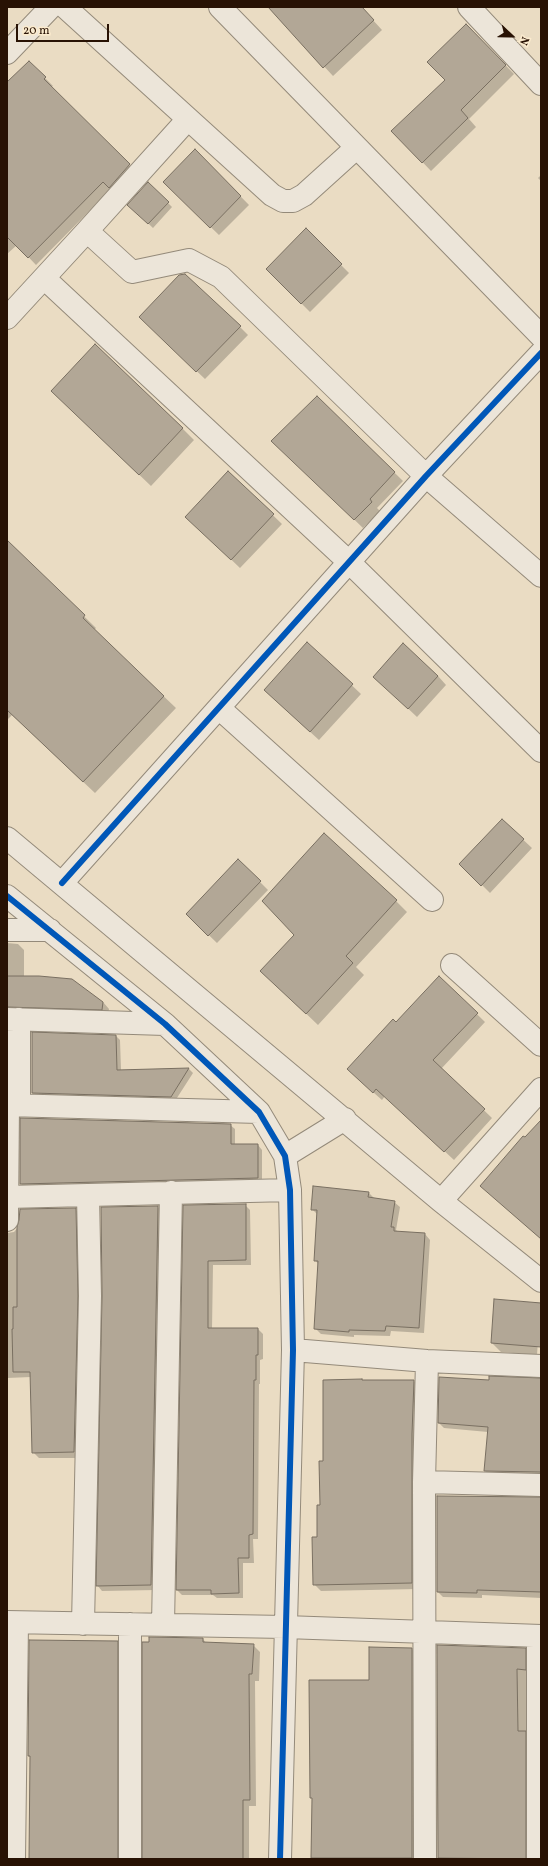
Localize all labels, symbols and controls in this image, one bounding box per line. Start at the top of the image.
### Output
scale bar [18,16,111,42]
north arrow [492,16,532,56]
text: 20 m [23,23,50,39]
text: N [515,34,532,47]

